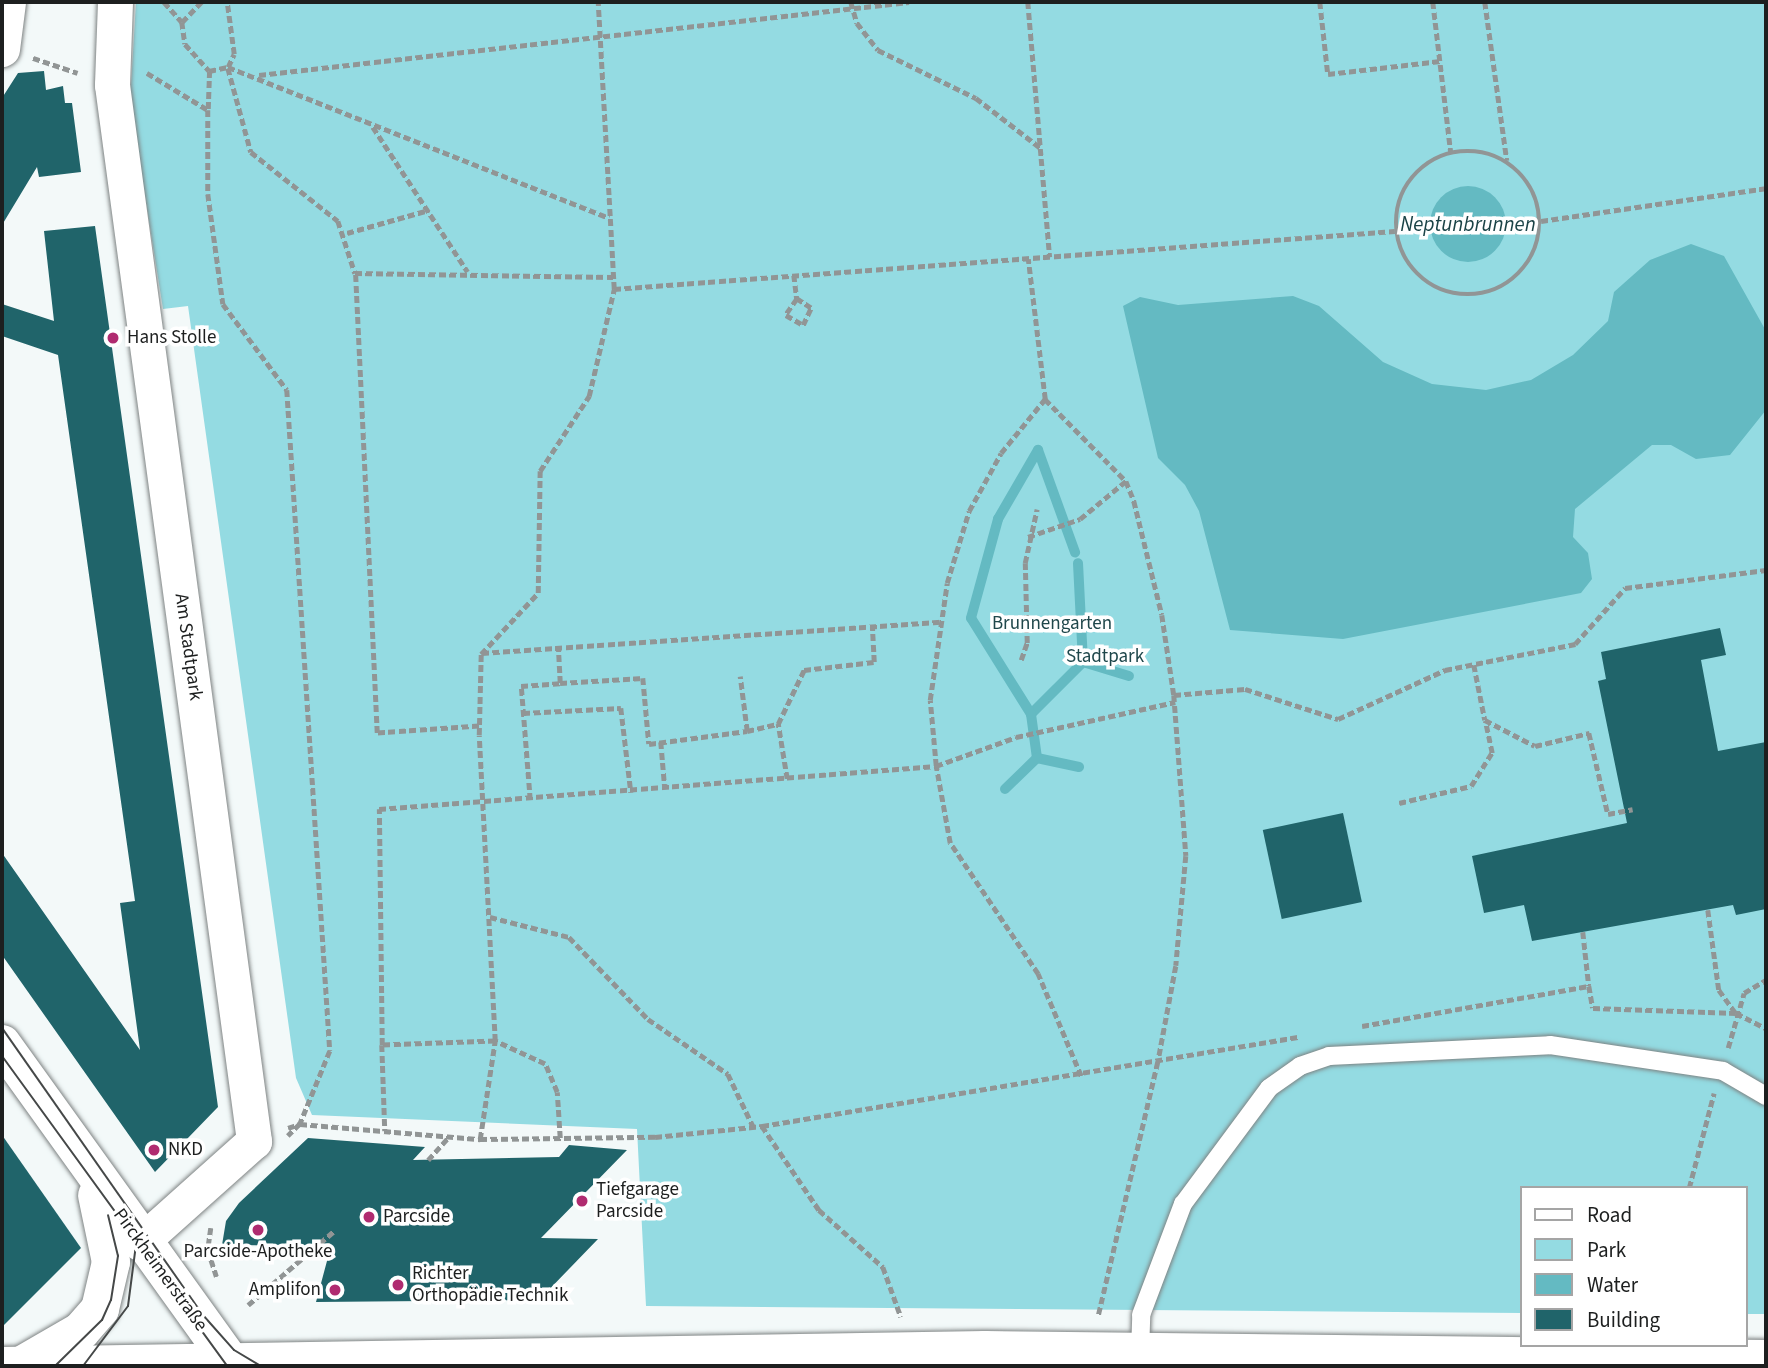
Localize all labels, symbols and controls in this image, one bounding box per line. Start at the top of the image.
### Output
water label: Neptunbrunnen [1400,211,1536,237]
place label: Hans Stolle [127,327,216,349]
marker: Hans Stolle [105,330,121,346]
street label: Am Stadtpark [169,592,207,702]
park label: Brunnengarten [992,613,1112,635]
park label: Stadtpark [1066,646,1144,668]
place label: NKD [168,1139,203,1161]
marker: NKD [146,1142,162,1158]
place label: Tiefgarage Parcside [596,1179,679,1223]
legend [1520,1186,1747,1347]
marker: Tiefgarage Parcside [574,1193,590,1209]
text: Road [1587,1200,1632,1230]
street label: Pirckheimerstraße [108,1204,212,1336]
place label: Parcside [383,1206,450,1228]
marker: Parcside [361,1209,377,1225]
marker: Parcside-Apotheke [250,1222,266,1238]
text: Park [1587,1235,1626,1265]
place label: Parcside-Apotheke [184,1241,332,1263]
place label: Richter Orthopädie Technik [412,1263,568,1307]
text: Water [1587,1270,1638,1300]
marker: Richter Orthopädie Technik [390,1277,406,1293]
place label: Amplifon [249,1279,321,1301]
marker: Amplifon [327,1282,343,1298]
text: Building [1587,1305,1660,1335]

